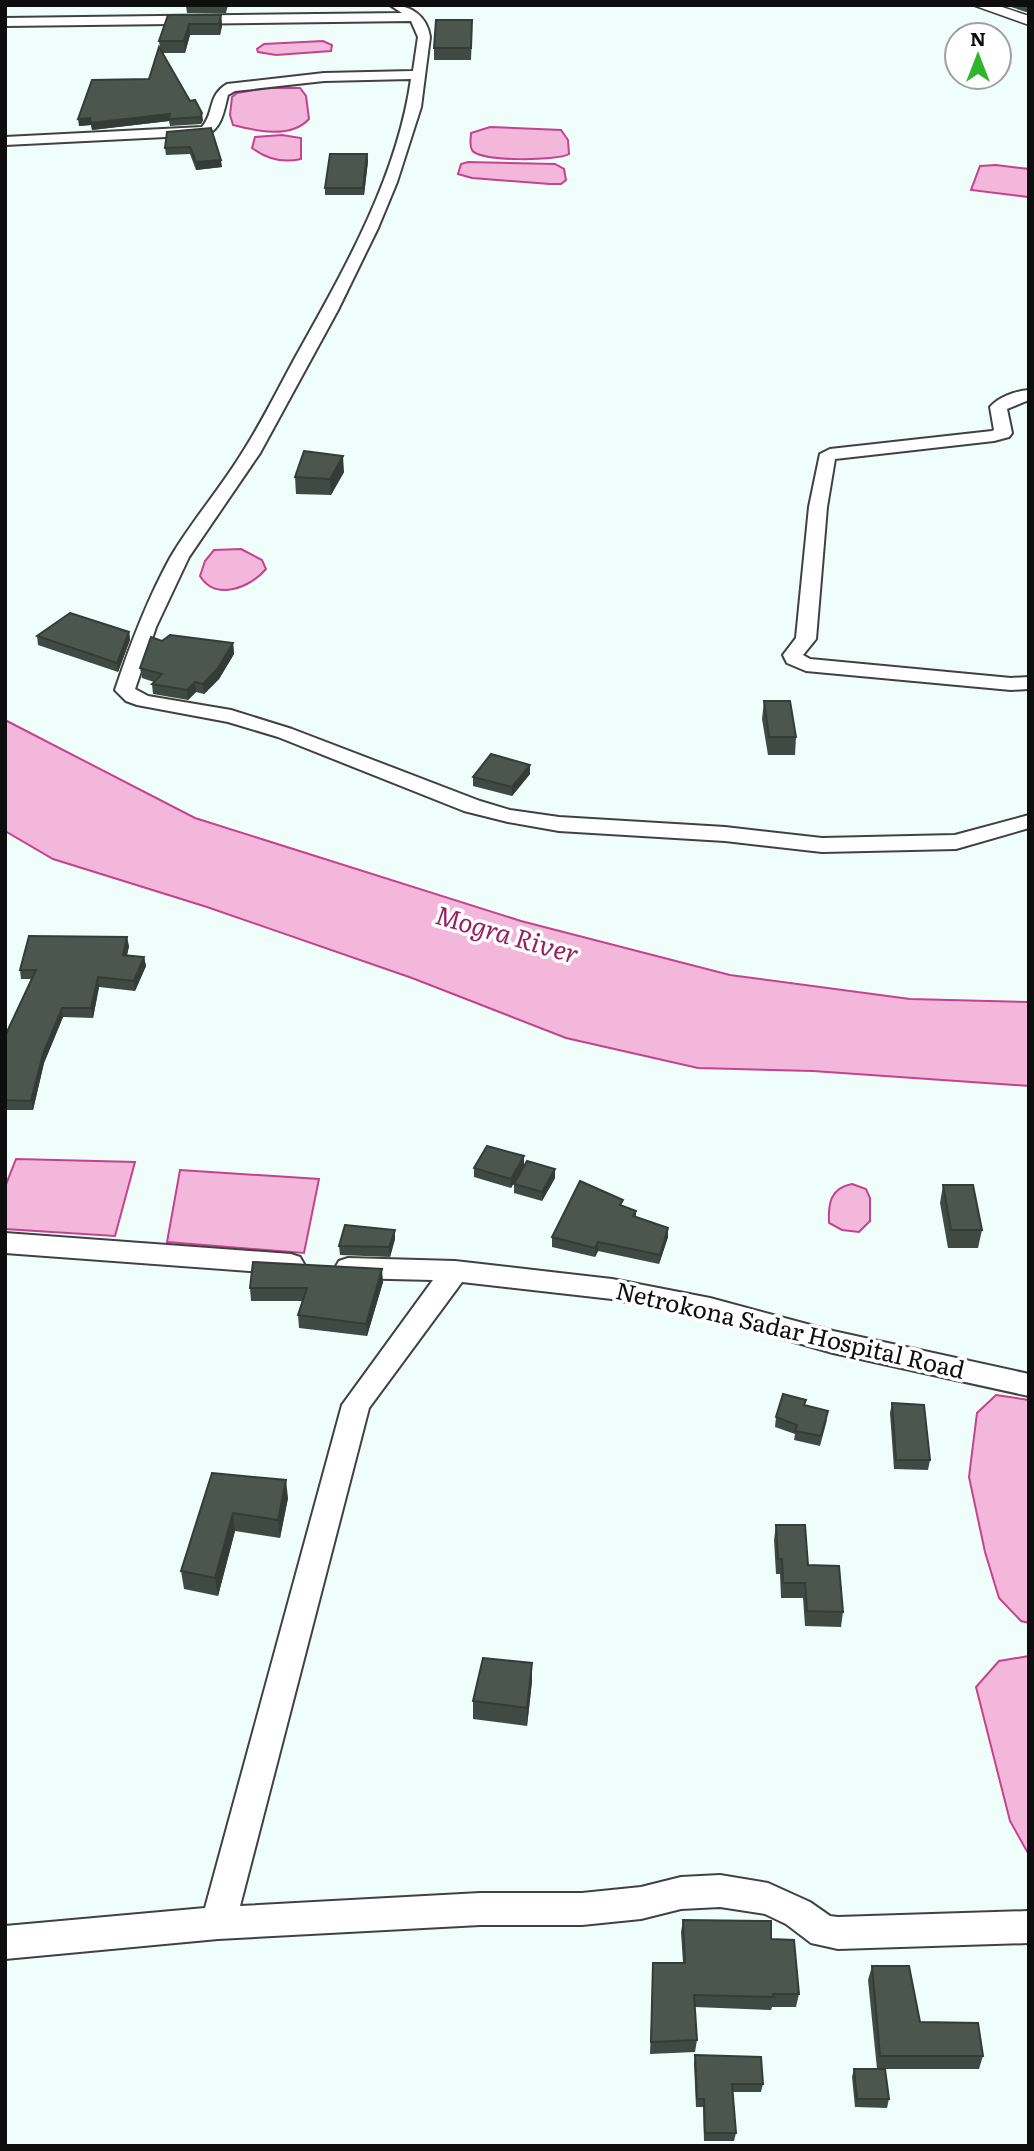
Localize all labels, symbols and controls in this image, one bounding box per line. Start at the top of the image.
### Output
north arrow [943,21,1013,91]
text: N [970,24,986,52]
water label: Mogra River [431,894,584,972]
street label: Netrokona Sadar Hospital Road [613,1271,969,1386]

